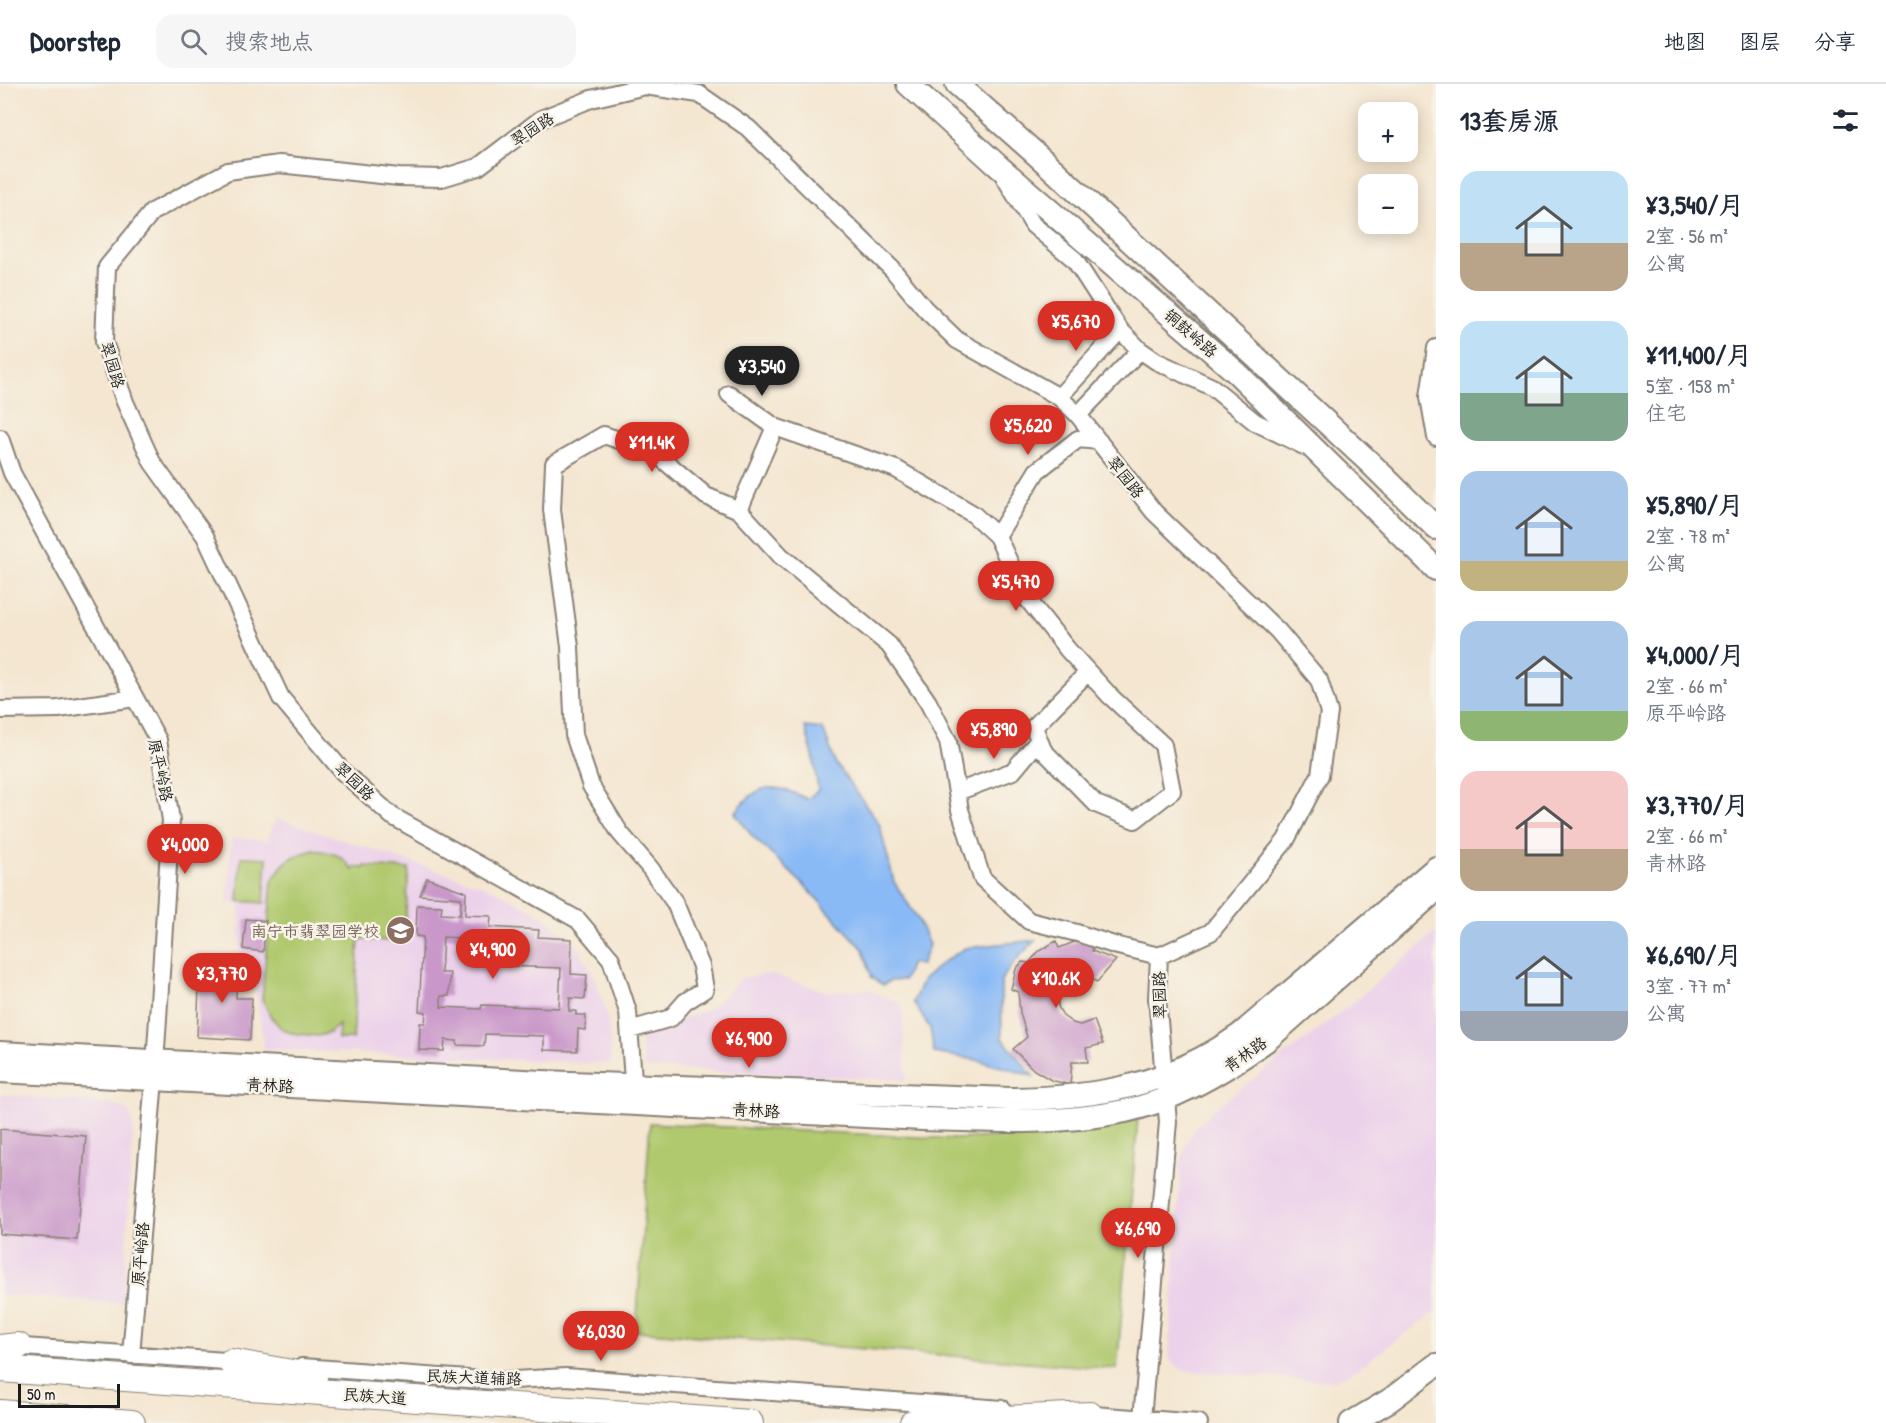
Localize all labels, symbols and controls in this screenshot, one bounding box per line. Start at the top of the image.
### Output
search box [156,14,576,68]
text: Doorstep [30,22,120,60]
icon: search [177,25,210,58]
text: 搜索地点 [225,26,313,56]
text: 地图 [1664,27,1706,56]
text: 图层 [1739,27,1781,56]
text: 分享 [1814,27,1856,56]
map controls [1358,102,1418,234]
button: + [1358,102,1418,162]
text: 13套房源 [1460,103,1559,138]
icon: filters [1829,104,1862,137]
street label: 翠园路 [506,107,558,151]
button: − [1358,174,1418,234]
text: ¥3,540/月 [1646,187,1744,222]
icon: home [1508,195,1580,267]
text: 2室 · 56 m² [1646,222,1728,249]
text: 公寓 [1646,249,1686,276]
pin: ¥5,670 [1027,301,1125,352]
street label: 铜鼓岭路 [1160,304,1222,362]
text: ¥5,670 [1052,307,1100,334]
text: ¥11,400/月 [1646,337,1752,372]
street label: 翠园路 [96,339,130,391]
icon: home [1508,345,1580,417]
pin: ¥3,540 [713,346,811,397]
text: ¥3,540 [738,352,786,379]
text: 5室 · 158 m² [1646,372,1735,399]
text: 住宅 [1646,399,1686,426]
pin: ¥5,620 [979,405,1077,456]
text: ¥5,620 [1004,411,1052,438]
pin: ¥11.4K [603,422,701,473]
text: ¥11.4K [629,428,675,455]
street label: 翠园路 [1103,451,1149,503]
text: ¥5,890/月 [1646,487,1744,522]
icon: home [1508,495,1580,567]
text: 2室 · 78 m² [1646,522,1730,549]
text: 公寓 [1646,549,1686,576]
pin: ¥5,470 [967,561,1065,612]
text: ¥5,470 [992,567,1040,594]
text: ¥4,000/月 [1646,637,1745,672]
icon: home [1508,645,1580,717]
text: 2室 · 66 m² [1646,672,1727,699]
text: 原平岭路 [1646,699,1726,726]
pin: ¥5,890 [945,709,1043,760]
text: ¥5,890 [971,715,1017,742]
street label: 原平岭路 [144,736,178,804]
street label: 翠园路 [330,756,380,806]
text: ¥3,770/月 [1646,787,1749,822]
icon: home [1508,795,1580,867]
text: 2室 · 66 m² [1646,822,1727,849]
pin: ¥4,000 [136,824,234,875]
text: ¥4,000 [161,830,209,857]
text: 青林路 [1646,849,1706,876]
school or university icon: 南宁市翡翠园学校 [384,915,416,947]
place label: 南宁市翡翠园学校 [251,920,379,942]
pin: ¥4,900 [444,929,542,980]
text: ¥4,900 [470,935,516,962]
text: ¥6,690/月 [1646,937,1742,972]
icon: home [1508,945,1580,1017]
pin: ¥3,770 [173,953,271,1004]
pin: ¥10.6K [1007,958,1105,1009]
text: ¥3,770 [196,959,248,986]
text: ¥10.6K [1032,964,1080,991]
street label: 翠园路 [1148,971,1170,1019]
text: 3室 · 77 m² [1646,972,1731,999]
text: 公寓 [1646,999,1686,1026]
pin: ¥6,900 [700,1018,798,1069]
text: ¥6,900 [726,1024,772,1051]
street label: 青林路 [1219,1031,1271,1077]
street label: 青林路 [245,1073,295,1097]
street label: 青林路 [731,1098,781,1122]
pin: ¥6,690 [1089,1208,1187,1259]
text: ¥6,690 [1115,1214,1161,1241]
street label: 原平岭路 [126,1221,154,1287]
pin: ¥6,030 [552,1311,650,1362]
text: ¥6,030 [577,1317,625,1344]
street label: 民族大道辅路 [426,1364,522,1390]
scale bar [18,1381,120,1408]
text: 50 m [27,1383,56,1405]
street label: 民族大道 [342,1383,408,1409]

